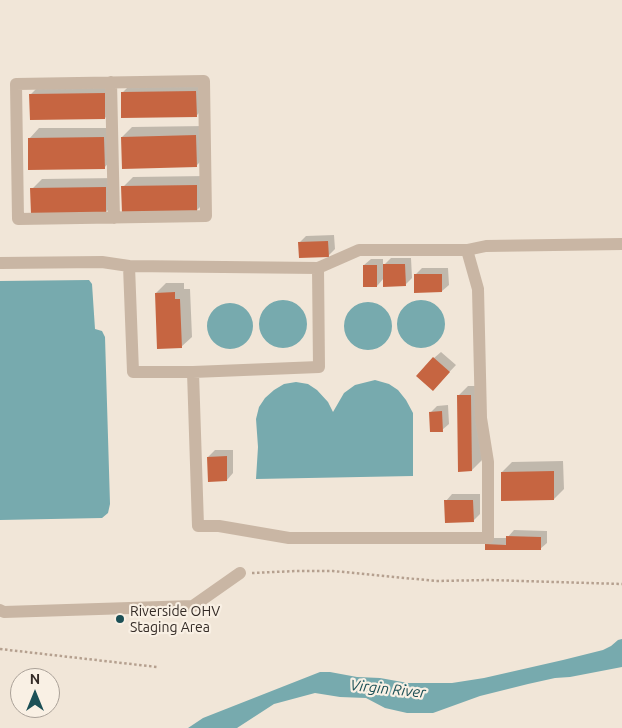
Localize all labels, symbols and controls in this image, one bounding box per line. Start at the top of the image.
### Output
place label: Riverside OHV Staging Area [130,603,220,636]
marker: Riverside OHV Staging Area [114,613,126,625]
north arrow [10,668,60,718]
text: N [30,671,40,687]
water label: Virgin River [349,676,427,702]

